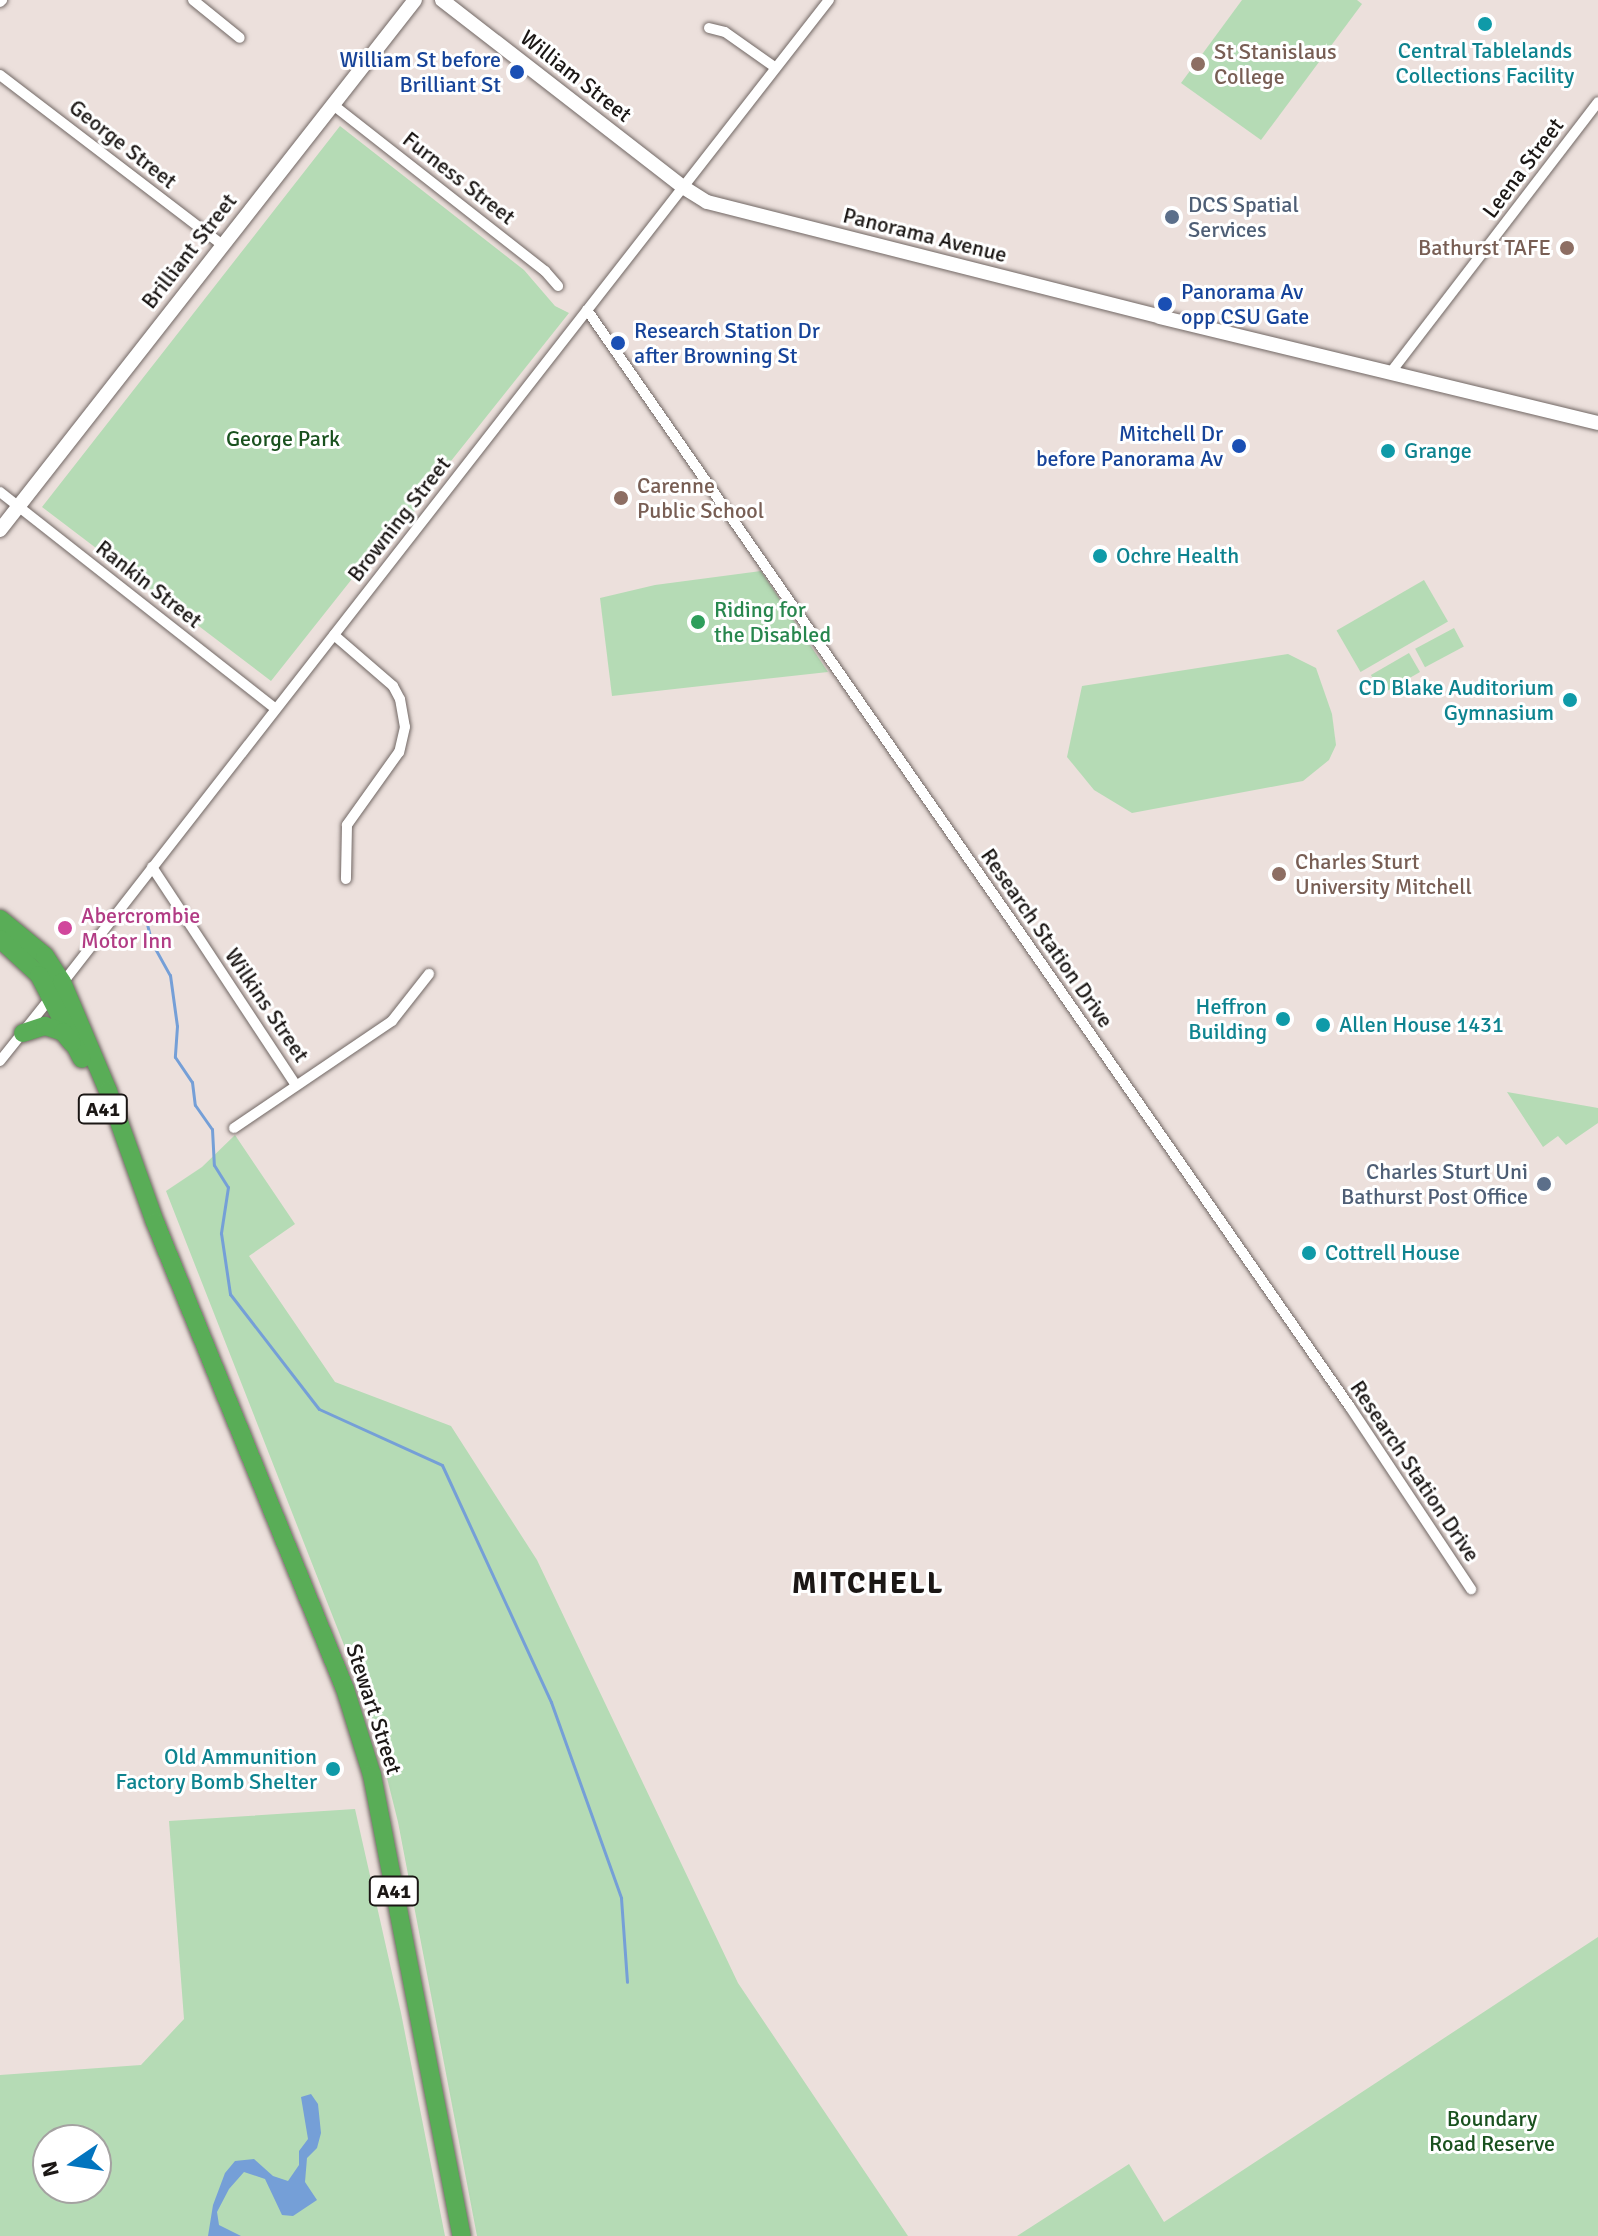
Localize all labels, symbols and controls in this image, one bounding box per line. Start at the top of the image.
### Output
marker: Central Tablelands Collections Facility [1476,15,1494,33]
street label: William Street [515,24,637,128]
place label: Central Tablelands Collections Facility [1396,37,1574,88]
place label: St Stanislaus College [1214,38,1337,90]
place label: William St before Brilliant St [340,46,501,98]
marker: St Stanislaus College [1189,55,1207,73]
marker: William St before Brilliant St [508,63,526,81]
street label: George Street [64,94,182,194]
street label: Leena Street [1477,113,1569,223]
street label: Furness Street [398,126,520,230]
street label: Brilliant Street [136,188,242,314]
place label: DCS Spatial Services [1188,191,1299,242]
street label: Panorama Avenue [840,202,1010,268]
marker: DCS Spatial Services [1163,208,1181,226]
place label: Bathurst TAFE [1418,235,1551,261]
marker: Bathurst TAFE [1558,239,1576,257]
place label: Panorama Av opp CSU Gate [1181,278,1309,330]
marker: Panorama Av opp CSU Gate [1156,295,1174,313]
place label: Research Station Dr after Browning St [634,317,820,368]
marker: Research Station Dr after Browning St [609,334,627,352]
place label: Mitchell Dr before Panorama Av [1036,420,1223,472]
park label: George Park [226,426,340,452]
marker: Mitchell Dr before Panorama Av [1230,437,1248,455]
place label: Grange [1404,438,1472,464]
marker: Grange [1379,442,1397,460]
street label: Browning Street [342,451,456,587]
place label: Carenne Public School [637,472,764,524]
marker: Carenne Public School [612,489,630,507]
street label: Rankin Street [91,534,207,634]
place label: Ochre Health [1116,543,1239,569]
marker: Ochre Health [1091,547,1109,565]
place label: Riding for the Disabled [714,596,831,648]
marker: Riding for the Disabled [689,613,707,631]
place label: CD Blake Auditorium Gymnasium [1359,674,1554,726]
marker: CD Blake Auditorium Gymnasium [1561,691,1579,709]
street label: Research Station Drive [975,843,1119,1033]
place label: Charles Sturt University Mitchell [1295,848,1472,900]
marker: Charles Sturt University Mitchell [1270,865,1288,883]
place label: Abercrombie Motor Inn [81,902,200,954]
marker: Abercrombie Motor Inn [56,919,74,937]
street label: Wilkins Street [219,943,315,1067]
place label: Heffron Building [1188,993,1267,1044]
marker: Heffron Building [1274,1010,1292,1028]
place label: Allen House 1431 [1339,1012,1504,1038]
marker: Allen House 1431 [1314,1016,1332,1034]
road number: A41 [77,1093,129,1125]
place label: Charles Sturt Uni Bathurst Post Office [1341,1158,1528,1210]
marker: Charles Sturt Uni Bathurst Post Office [1535,1175,1553,1193]
place label: Cottrell House [1325,1240,1460,1266]
marker: Cottrell House [1300,1244,1318,1262]
street label: Research Station Drive [1345,1375,1485,1567]
district label: MITCHELL [792,1566,944,1602]
street label: Stewart Street [340,1640,408,1778]
place label: Old Ammunition Factory Bomb Shelter [115,1743,317,1794]
marker: Old Ammunition Factory Bomb Shelter [324,1760,342,1778]
road number: A41 [368,1875,420,1907]
park label: Boundary Road Reserve [1429,2105,1555,2156]
north arrow [32,2124,112,2204]
text: N [35,2159,65,2180]

